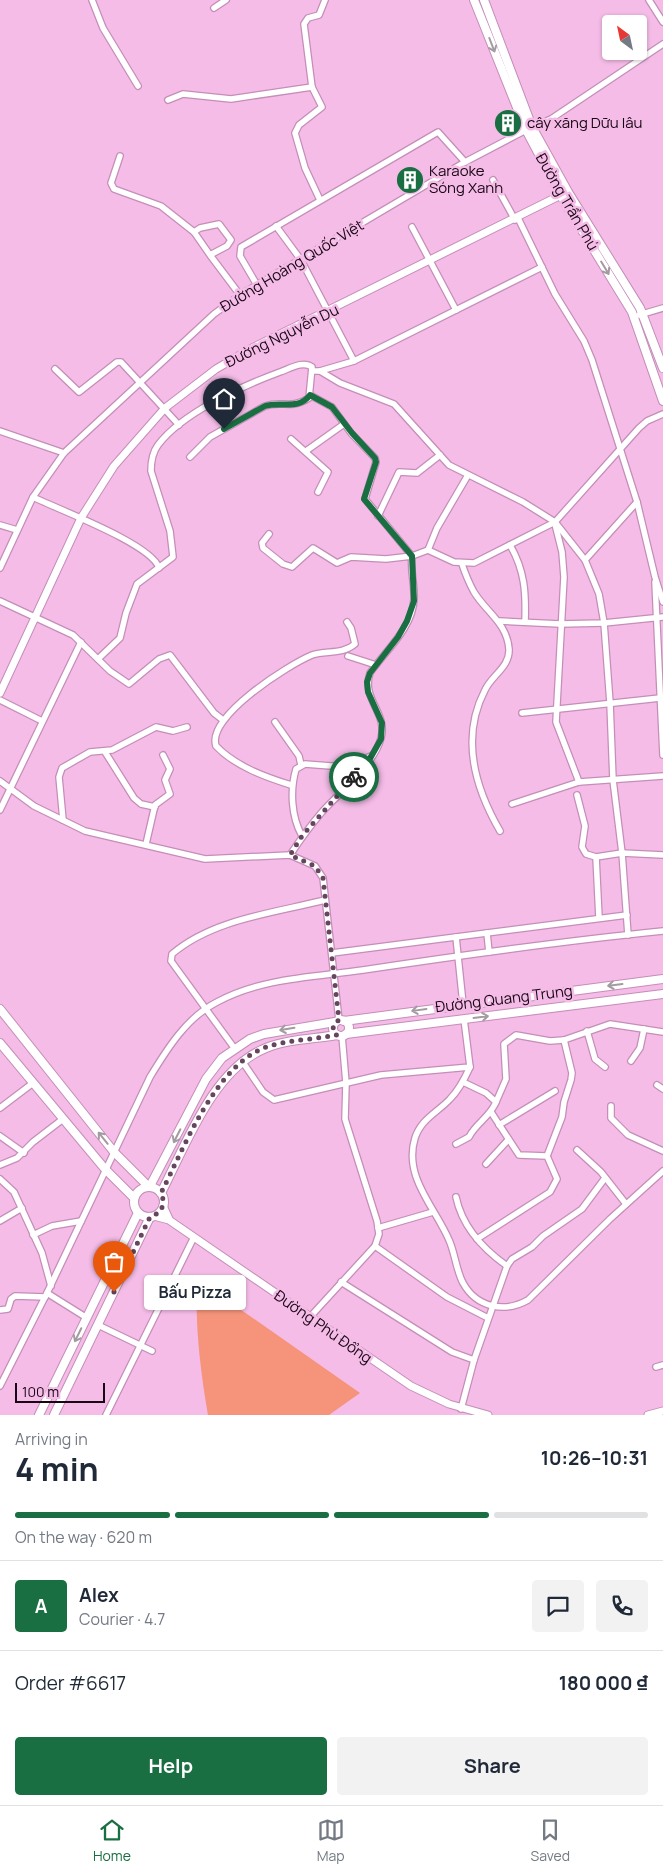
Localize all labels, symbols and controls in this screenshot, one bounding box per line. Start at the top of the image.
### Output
north arrow [602,15,648,60]
map controls [602,15,647,60]
one-way arrow [488,37,497,53]
building icon: cây xăng Dữu lâu [493,108,523,138]
place label: cây xăng Dữu lâu [527,112,642,133]
street label: Đường Trần Phú [531,149,604,254]
place label: Karaoke Sóng Xanh [429,160,503,198]
building icon: Karaoke Sóng Xanh [395,165,425,195]
street label: Đường Hoàng Quốc Việt [216,214,367,317]
one-way arrow [601,260,611,274]
street label: Đường Nguyễn Du [221,299,342,372]
pin [203,378,245,429]
icon: home [210,385,238,413]
courier [329,752,379,802]
icon: bike [340,763,368,791]
street label: Đường Quang Trung [434,980,574,1017]
one-way arrow [607,980,623,990]
one-way arrow [411,1005,427,1015]
one-way arrow [473,1012,489,1022]
one-way arrow [279,1024,295,1034]
one-way arrow [172,1128,182,1143]
one-way arrow [97,1132,108,1145]
pin [93,1241,135,1292]
icon: bag [100,1248,128,1276]
callout: Bấu Pizza [144,1274,246,1310]
text: Bấu Pizza [158,1281,232,1303]
street label: Đường Phù Đổng [270,1285,377,1368]
one-way arrow [73,1327,82,1342]
scale bar [15,1380,105,1403]
text: 100 m [22,1382,59,1401]
text: Arriving in [15,1428,88,1450]
text: 10:26–10:31 [541,1445,648,1471]
text: 4 min [15,1447,99,1491]
text: On the way · 620 m [15,1526,152,1548]
button: chat [532,1580,584,1632]
button: phone [596,1580,648,1632]
text: Alex [79,1582,119,1608]
text: A [35,1593,47,1619]
text: Courier · 4.7 [79,1608,165,1630]
text: Order #6617 [15,1670,126,1696]
text: 180 000 ₫ [559,1670,648,1696]
button: Help [15,1737,327,1795]
button: Share [337,1737,648,1795]
tab: Home [93,1816,131,1865]
tab: Map [317,1816,345,1865]
tab: Saved [531,1816,570,1865]

